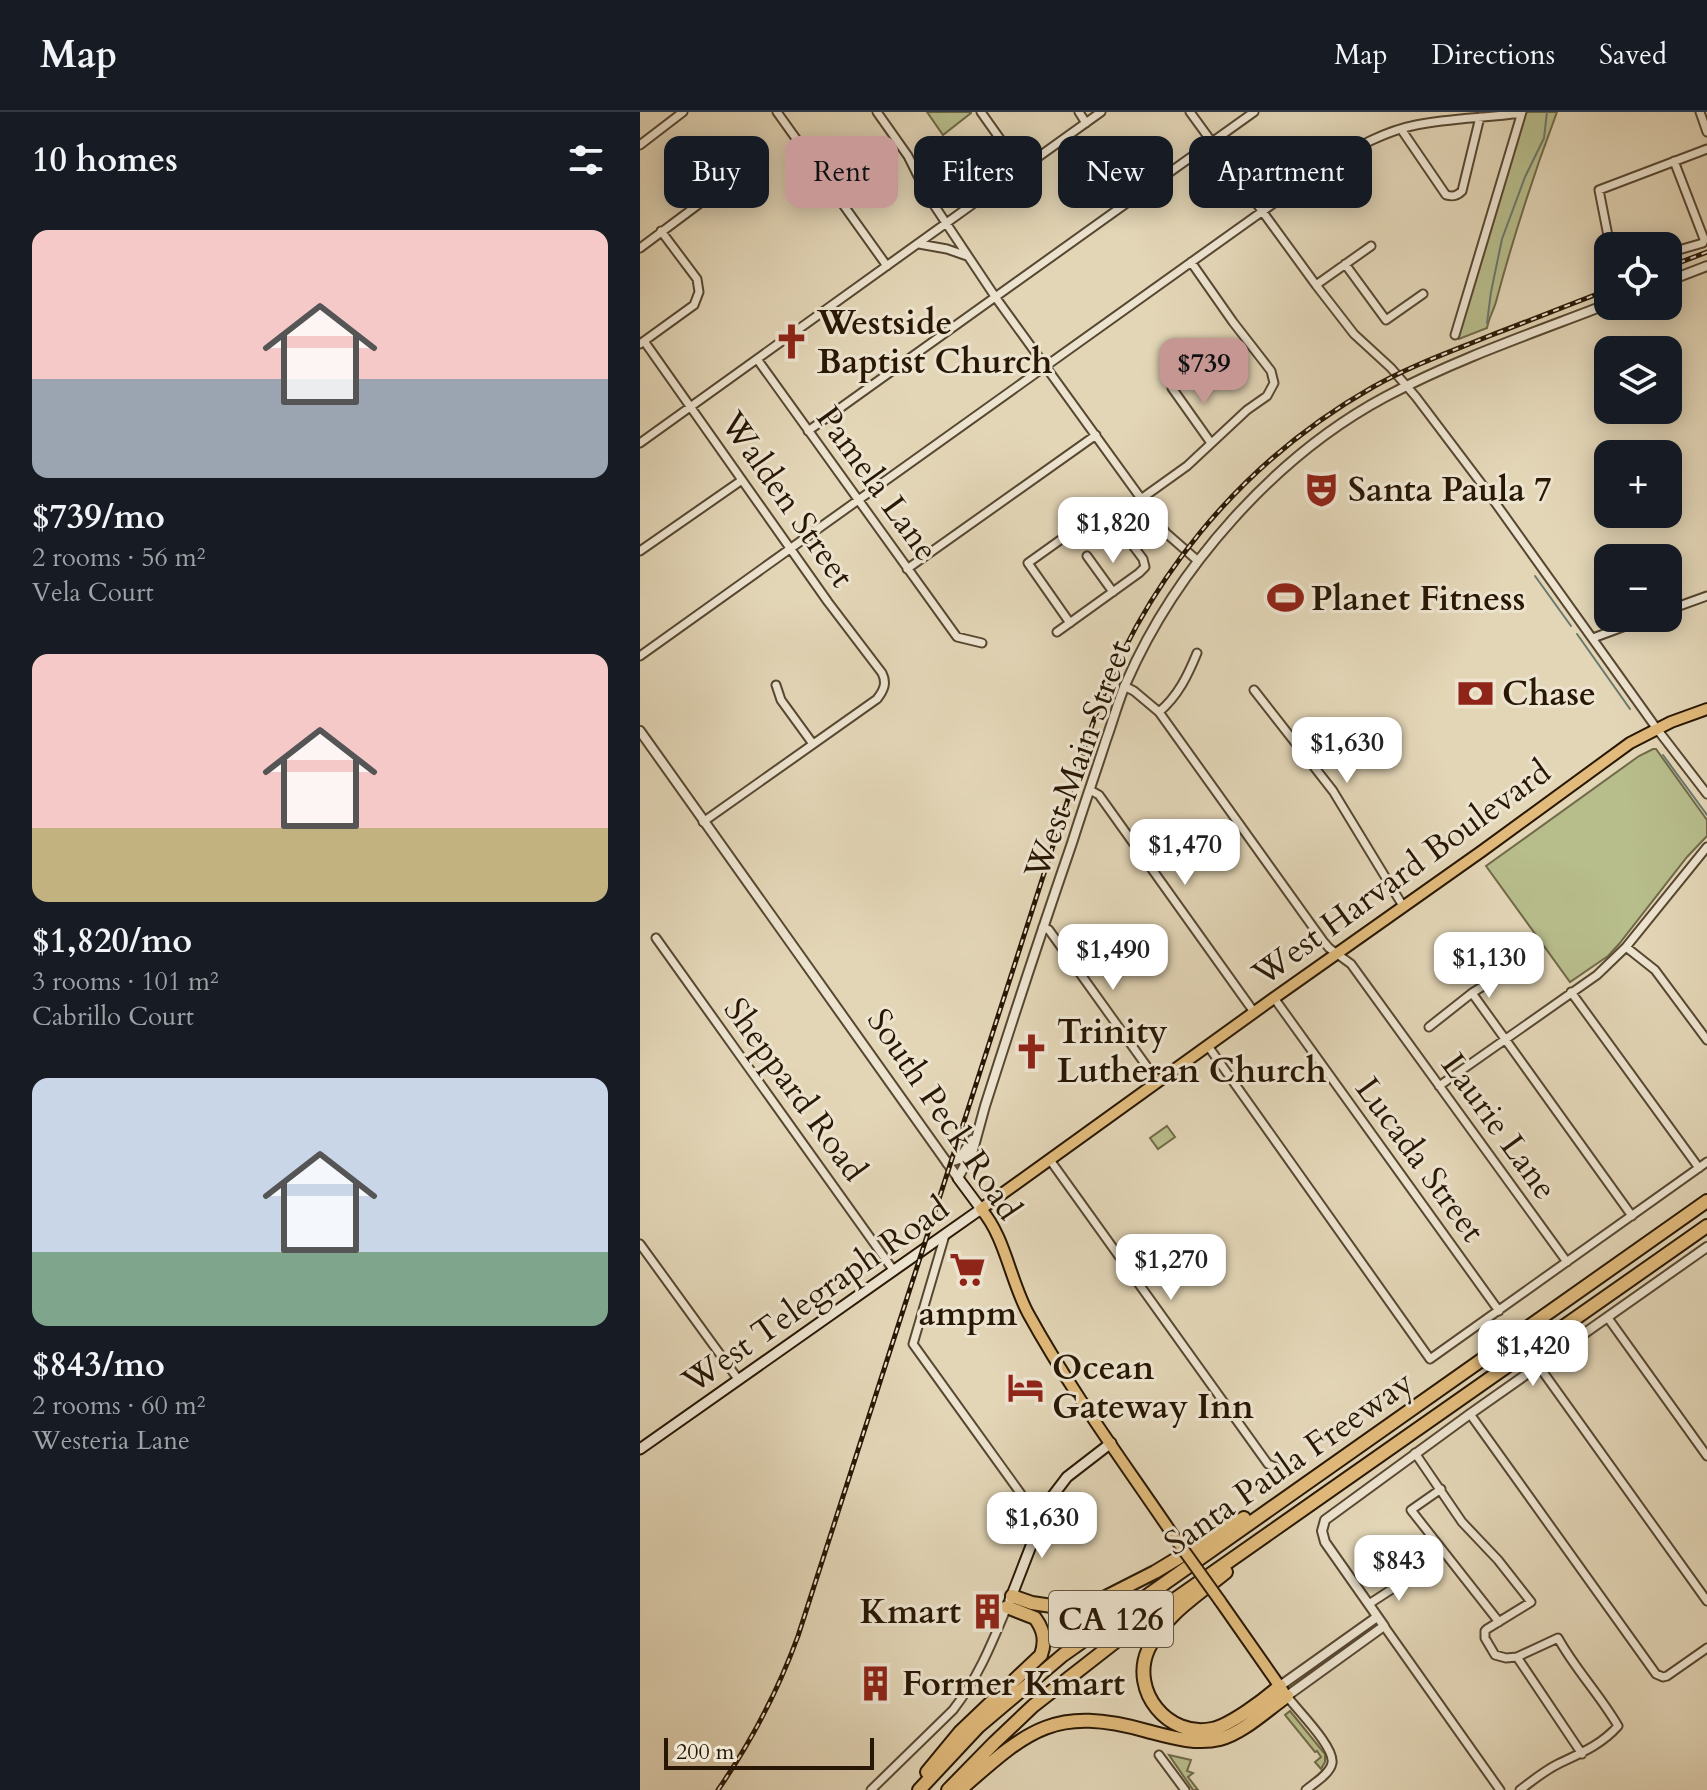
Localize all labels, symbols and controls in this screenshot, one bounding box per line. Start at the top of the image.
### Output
text: Map [40,29,117,81]
text: Map [1334,36,1388,74]
text: Directions [1432,36,1555,74]
text: Saved [1599,36,1667,74]
chip: Buy [664,136,769,208]
chip: Rent [785,136,898,208]
chip: Filters [914,136,1042,208]
chip: New [1058,136,1173,208]
chip: Apartment [1189,136,1372,208]
text: 10 homes [32,137,178,183]
icon: filters [564,138,608,182]
map controls [1594,232,1682,632]
button: locate [1594,232,1682,320]
icon: home [248,282,392,426]
place label: Westside Baptist Church [816,300,1053,385]
church icon: Westside Baptist Church [772,323,810,361]
button: layers [1594,336,1682,424]
pin: $739 [1157,338,1251,406]
text: $739 [1177,346,1231,381]
street label: Pamela Lane [805,397,949,571]
street label: Walden Street [709,402,865,597]
button: + [1594,440,1682,528]
place label: Santa Paula 7 [1348,467,1552,513]
theatre icon: Santa Paula 7 [1303,470,1341,508]
text: $739/mo [32,494,165,540]
pin: $1,820 [1048,497,1178,565]
text: $1,820 [1076,505,1150,540]
text: 2 rooms · 56 m² [32,540,205,575]
button: − [1594,544,1682,632]
text: Vela Court [32,575,154,610]
place label: Planet Fitness [1311,576,1525,622]
sports icon: Planet Fitness [1266,579,1304,617]
street label: West Main Street [1013,633,1143,886]
place label: Chase [1502,671,1596,717]
bank icon: Chase [1457,674,1495,712]
icon: home [248,706,392,850]
pin: $1,630 [1282,717,1412,785]
text: $1,630 [1310,725,1384,760]
street label: West Harvard Boulevard [1242,749,1560,997]
pin: $1,470 [1120,819,1250,887]
text: $1,470 [1148,827,1222,862]
text: $1,820/mo [32,918,192,964]
pin: $1,490 [1048,924,1178,992]
text: $1,490 [1076,932,1150,967]
pin: $1,130 [1424,932,1554,1000]
text: $1,130 [1452,940,1526,975]
text: 3 rooms · 101 m² [32,964,219,999]
street label: Sheppard Road [713,989,877,1191]
text: Cabrillo Court [32,999,194,1034]
street label: South Peck Road [856,1000,1032,1229]
place label: Trinity Lutheran Church [1057,1009,1327,1094]
church icon: Trinity Lutheran Church [1012,1032,1050,1070]
street label: Laurie Lane [1430,1044,1568,1209]
street label: Lucada Street [1345,1068,1496,1251]
icon: home [248,1130,392,1274]
street label: West Telegraph Road [672,1186,958,1405]
pin: $1,270 [1106,1234,1236,1302]
text: $1,270 [1134,1242,1208,1277]
supermarket icon: ampm [949,1250,987,1288]
place label: ampm [919,1291,1018,1337]
pin: $1,420 [1468,1320,1598,1388]
text: $1,420 [1496,1328,1570,1363]
text: $843/mo [32,1342,165,1388]
place label: Ocean Gateway Inn [1052,1345,1254,1430]
street label: Santa Paula Freeway [1155,1360,1422,1566]
hotel icon: Ocean Gateway Inn [1007,1368,1045,1406]
text: 2 rooms · 60 m² [32,1388,205,1423]
text: Westeria Lane [32,1423,190,1458]
pin: $1,630 [977,1492,1107,1560]
text: $1,630 [1005,1500,1079,1535]
pin: $843 [1352,1535,1446,1603]
text: $843 [1372,1543,1426,1578]
place label: Kmart [860,1589,961,1635]
road number: CA 126 [1049,1591,1173,1647]
building icon: Kmart [968,1592,1006,1630]
place label: Former Kmart [902,1661,1125,1707]
building icon: Former Kmart [857,1664,895,1702]
scale bar [664,1734,874,1770]
text: 200 m [676,1737,734,1767]

